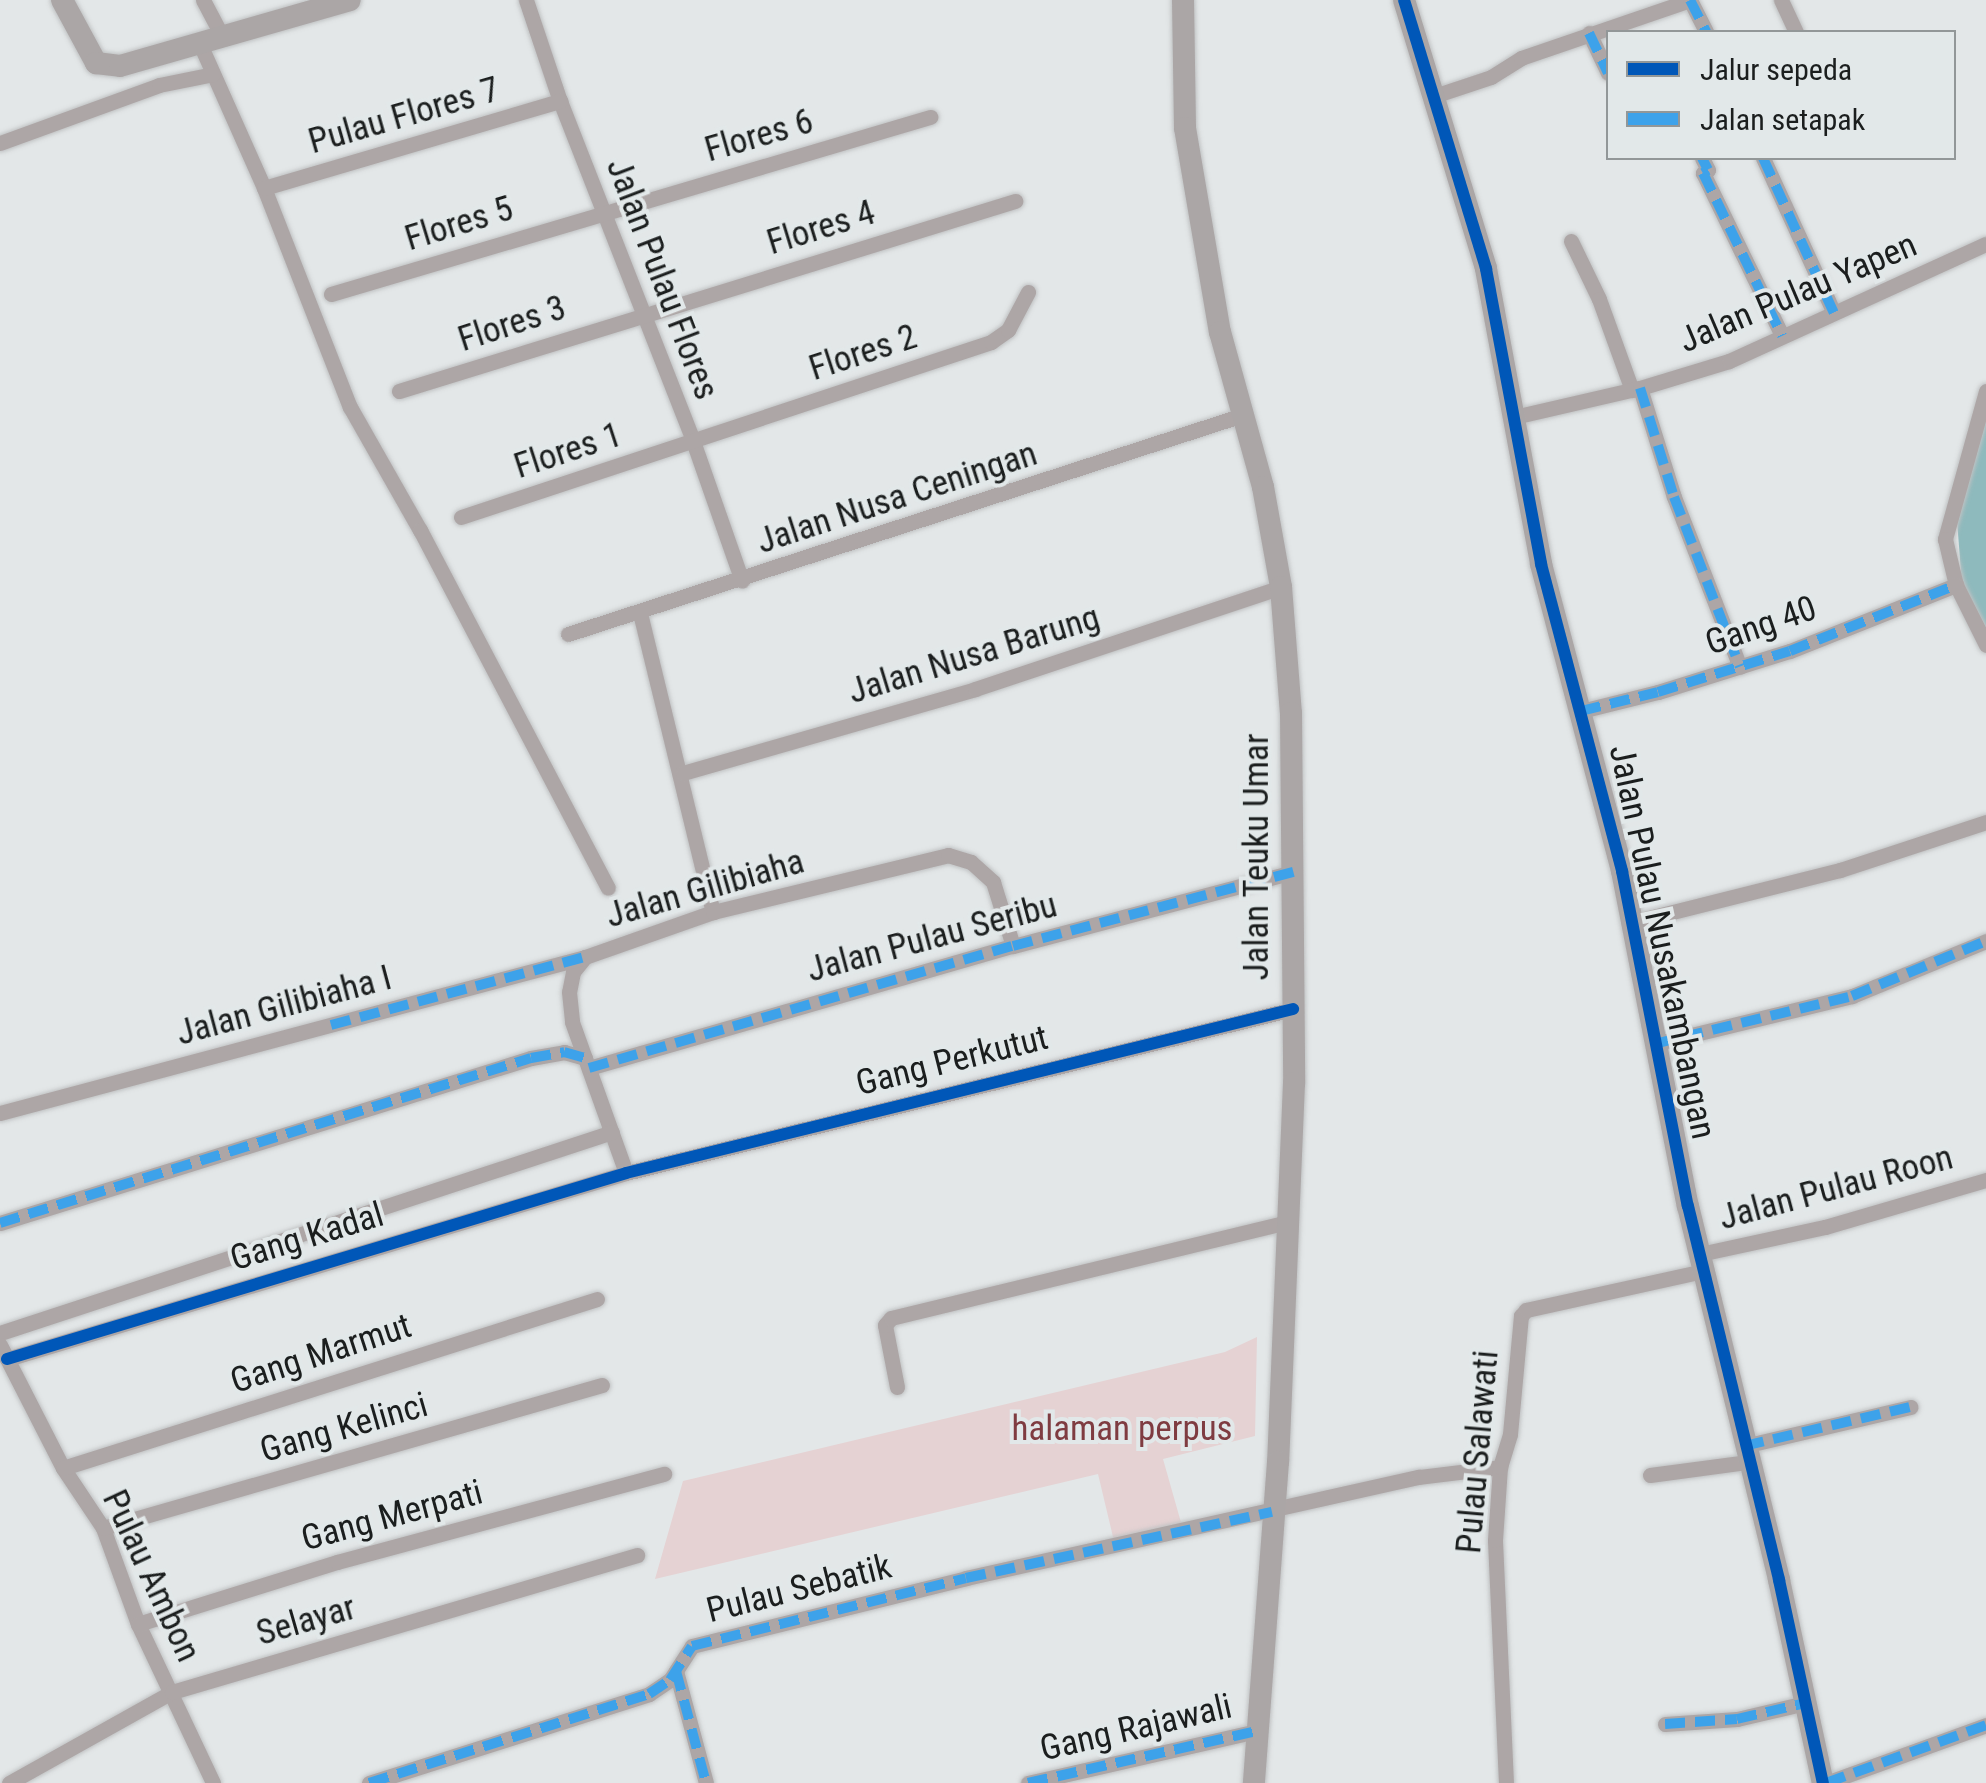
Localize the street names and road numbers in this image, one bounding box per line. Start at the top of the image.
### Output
street label: Pulau Flores 7 [304,69,504,163]
street label: Flores 6 [700,101,818,171]
street label: Jalan Pulau Flores [597,153,727,405]
street label: Flores 5 [400,188,518,260]
street label: Flores 4 [762,192,880,264]
street label: Jalan Pulau Yapen [1673,224,1923,362]
street label: Flores 3 [453,287,571,361]
street label: Flores 2 [804,316,922,390]
street label: Flores 1 [509,414,627,488]
street label: Jalan Nusa Ceningan [752,433,1042,563]
street label: Gang 40 [1700,588,1822,664]
street label: Jalan Nusa Barung [843,597,1105,713]
street label: Jalan Teuku Umar [1236,733,1278,981]
street label: Jalan Pulau Nusakambangan [1600,741,1724,1143]
street label: Jalan Gilibiaha [601,841,809,937]
street label: Jalan Pulau Seribu [802,884,1062,992]
street label: Jalan Gilibiaha I [172,957,396,1055]
street label: Gang Perkutut [852,1017,1052,1105]
street label: Jalan Pulau Roon [1715,1137,1957,1239]
street label: Gang Kadal [225,1194,389,1280]
street label: Gang Marmut [225,1305,417,1403]
street label: Pulau Salawati [1448,1349,1508,1555]
street label: Gang Kelinci [256,1384,432,1472]
street label: Gang Merpati [297,1472,487,1560]
street label: Pulau Ambon [93,1484,209,1668]
street label: Pulau Sebatik [702,1546,896,1632]
street label: Selayar [252,1587,360,1655]
street label: Gang Rajawali [1036,1686,1236,1770]

